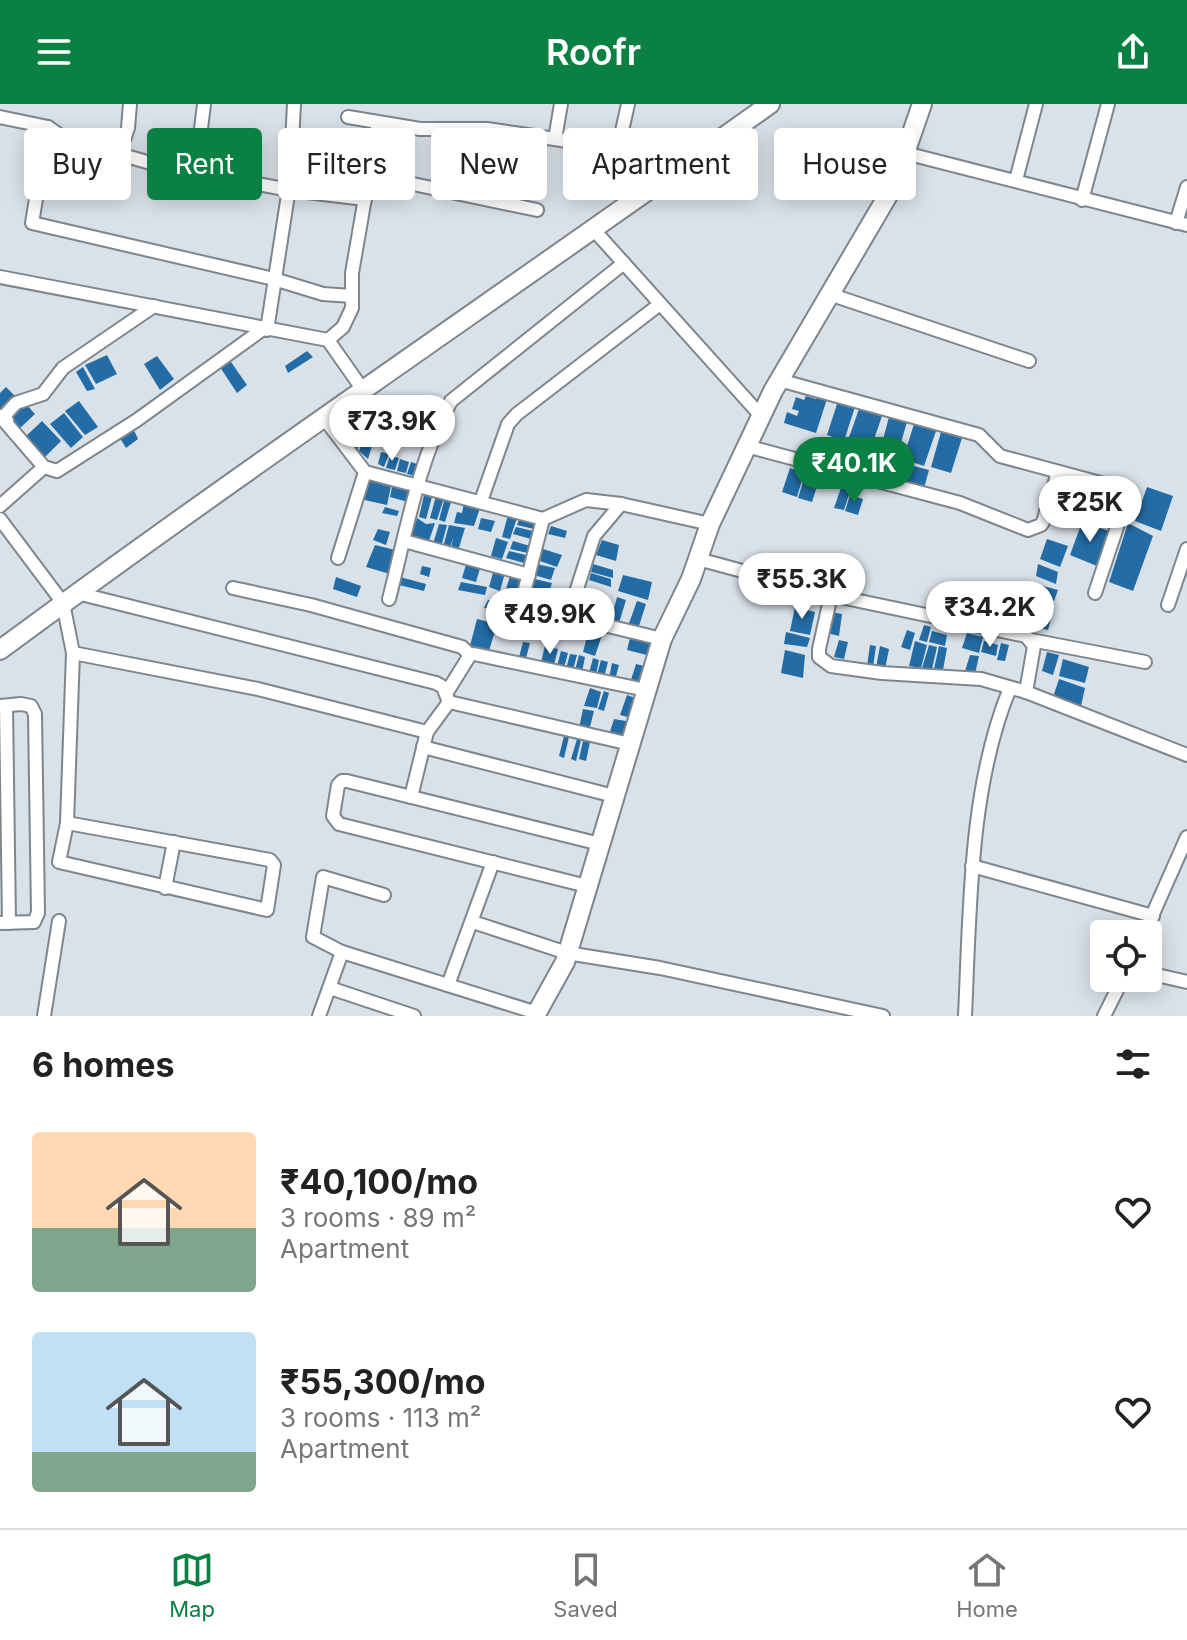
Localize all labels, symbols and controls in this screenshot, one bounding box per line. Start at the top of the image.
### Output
icon: menu [32,30,76,74]
text: Roofr [546,30,641,74]
icon: share [1111,30,1155,74]
chip: Buy [24,128,131,200]
chip: Rent [147,128,262,200]
chip: Filters [278,128,415,200]
chip: New [431,128,547,200]
chip: Apartment [563,128,758,200]
chip: House [774,128,916,200]
pin: ₹73.9K [327,395,457,463]
text: ₹73.9K [347,405,437,436]
pin: ₹40.1K [789,437,919,505]
text: ₹40.1K [811,447,897,478]
pin: ₹25K [1043,476,1137,544]
text: ₹25K [1057,486,1123,517]
pin: ₹55.3K [737,553,867,621]
text: ₹55.3K [756,563,848,594]
pin: ₹34.2K [925,581,1055,649]
pin: ₹49.9K [485,588,615,656]
text: ₹34.2K [944,591,1036,622]
text: ₹49.9K [504,598,596,629]
map controls [1090,920,1162,992]
button: locate [1090,920,1162,992]
icon: filters [1111,1042,1155,1086]
text: 6 homes [32,1044,174,1085]
text: ₹40,100/mo [280,1161,478,1202]
icon: home [96,1164,192,1260]
icon: heart [1111,1190,1155,1234]
text: 3 rooms · 89 m² [280,1202,476,1233]
text: Apartment [280,1233,409,1264]
text: ₹55,300/mo [280,1361,486,1402]
icon: home [96,1364,192,1460]
icon: heart [1111,1390,1155,1434]
text: 3 rooms · 113 m² [280,1402,481,1433]
text: Apartment [280,1433,409,1464]
tab: Map [169,1548,215,1622]
tab: Saved [553,1548,618,1622]
tab: Home [956,1548,1018,1622]

